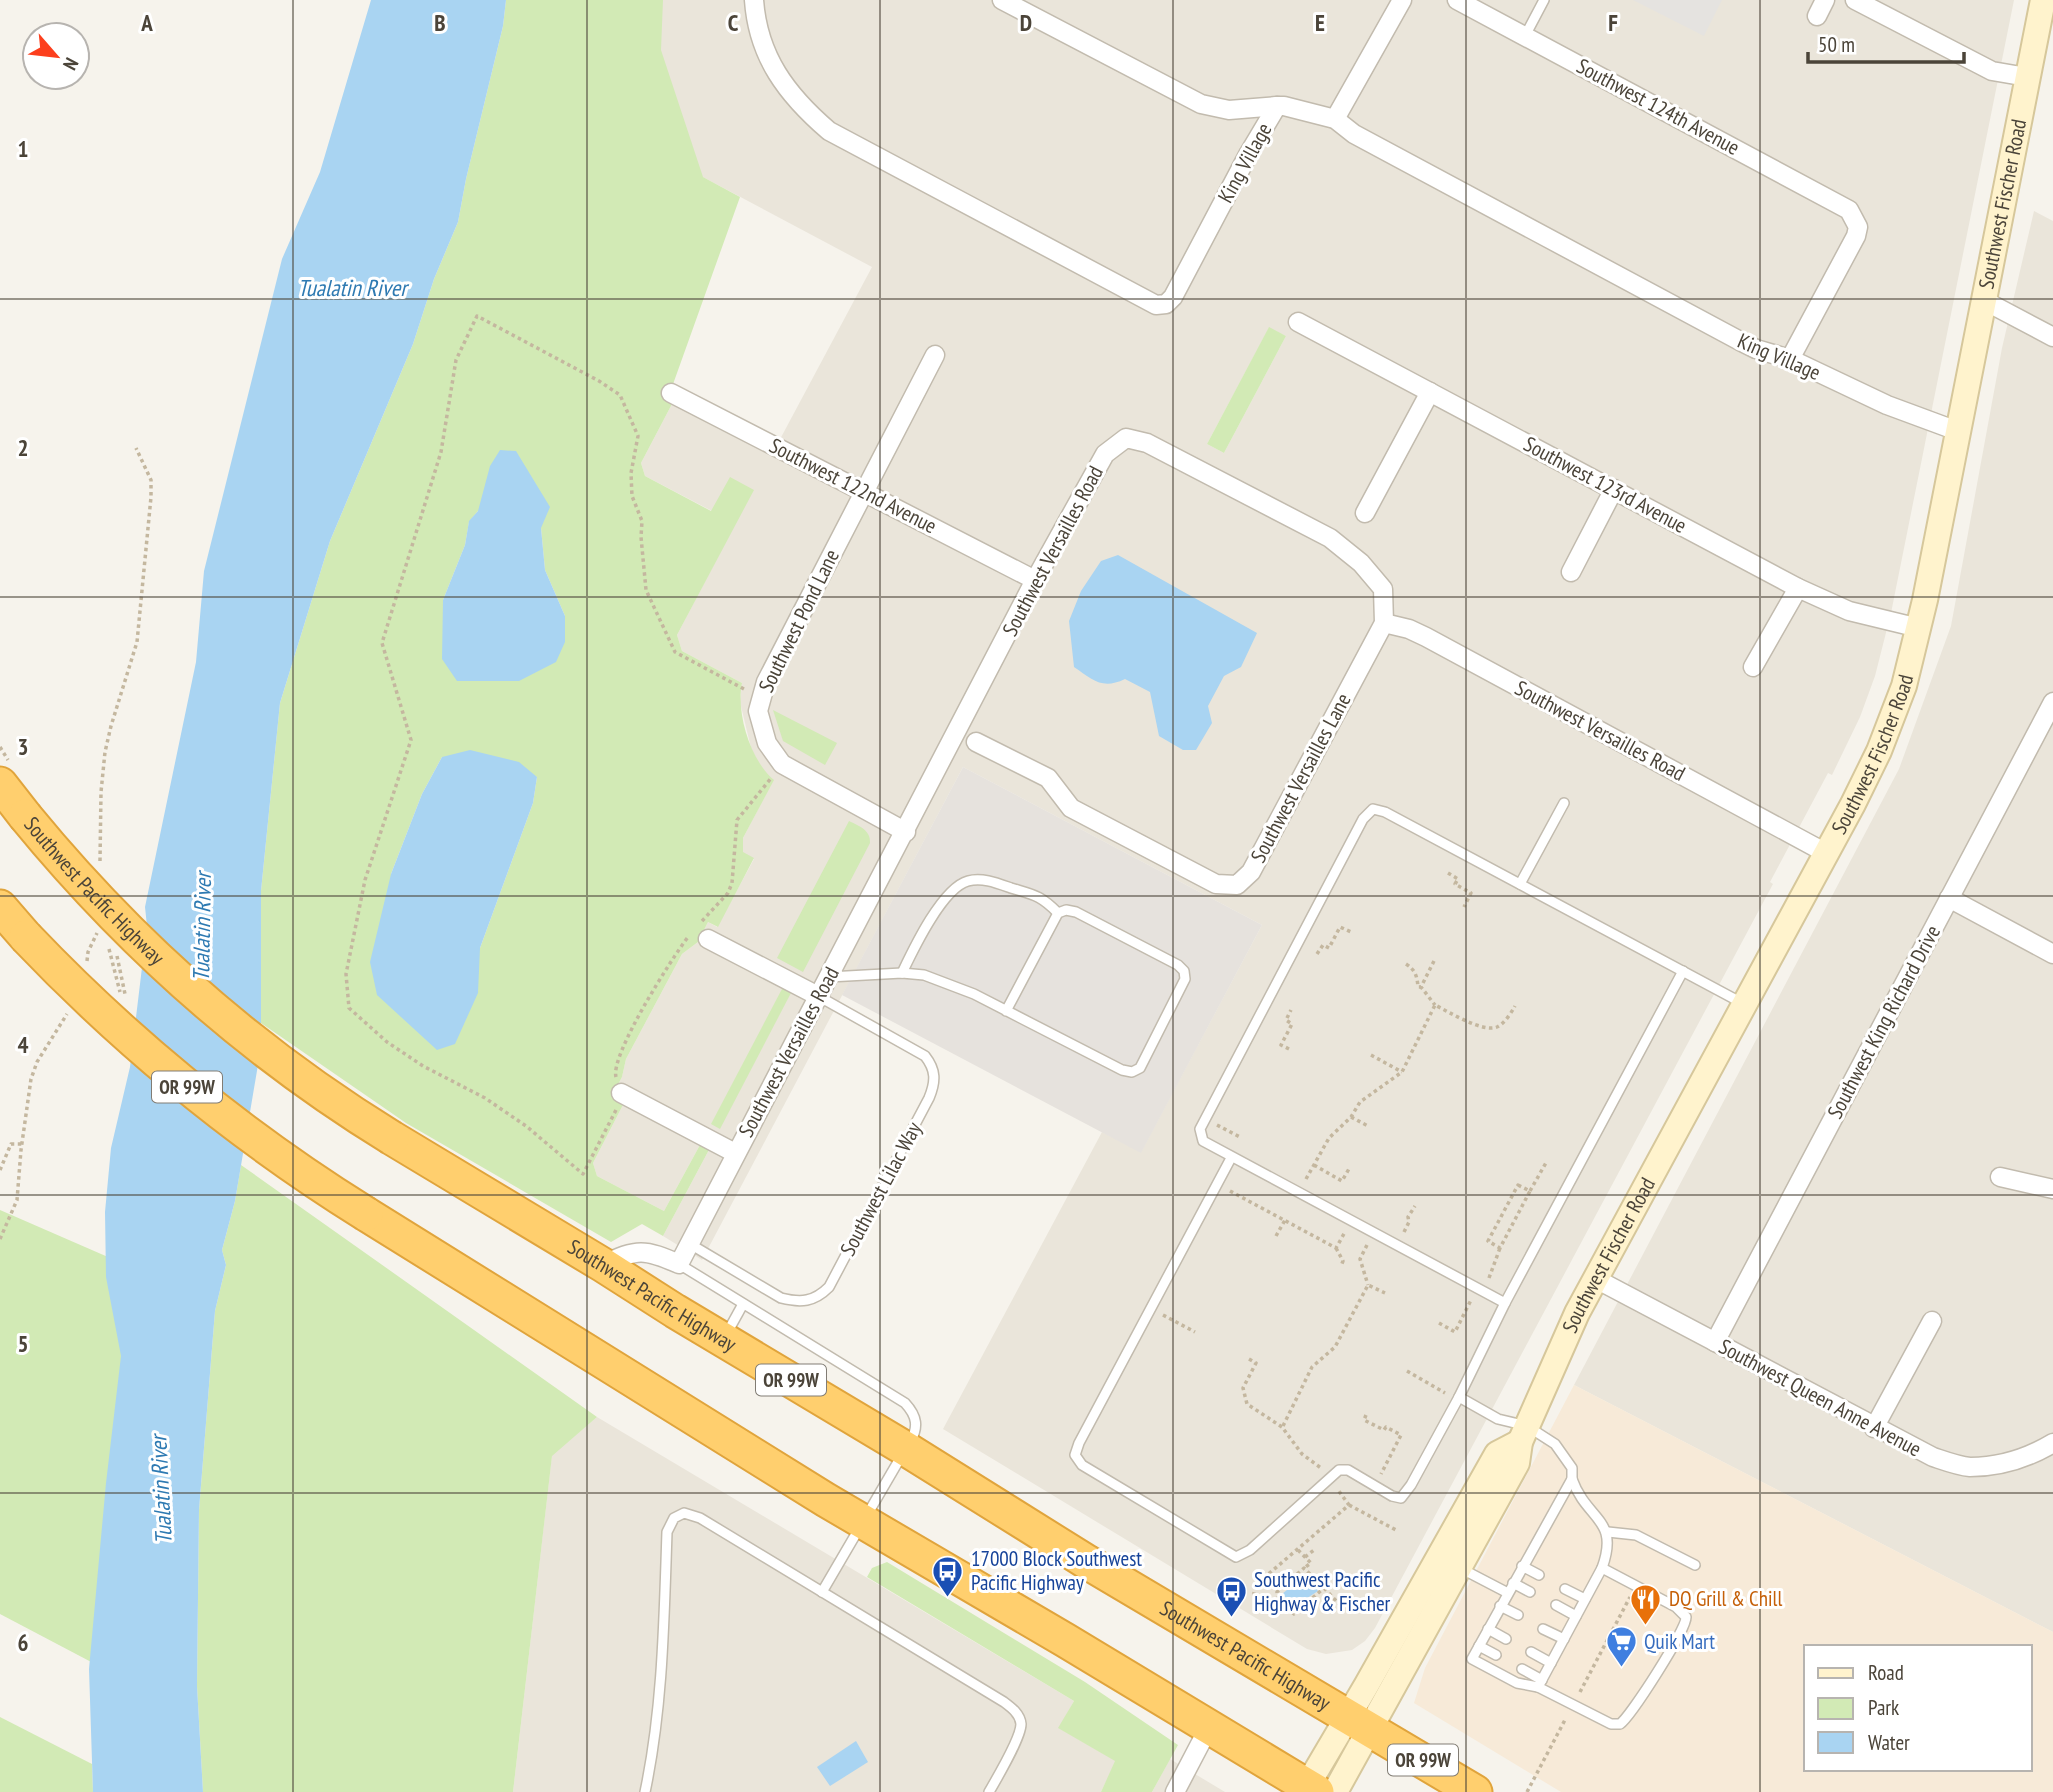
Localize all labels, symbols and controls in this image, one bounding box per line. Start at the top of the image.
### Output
text: A [140,8,153,37]
text: B [434,8,446,37]
text: C [728,8,739,37]
text: D [1020,8,1032,37]
text: E [1315,8,1325,37]
text: F [1608,8,1618,37]
north arrow [21,21,91,91]
scale bar [1808,21,1964,65]
text: 50 m [1818,31,1855,58]
street label: Southwest 124th Avenue [1572,52,1744,161]
text: N [58,54,84,74]
street label: Southwest Fischer Road [1973,117,2032,291]
street label: King Village [1212,118,1278,208]
text: 1 [18,134,29,163]
water label: Tualatin River [297,273,410,302]
street label: King Village [1734,327,1825,386]
street label: Southwest 123rd Avenue [1519,430,1691,539]
street label: Southwest 122nd Avenue [765,432,941,539]
text: 2 [18,433,29,462]
street label: Southwest Versailles Road [996,461,1109,641]
street label: Southwest Pond Lane [752,545,845,697]
street label: Southwest Fischer Road [1825,672,1919,839]
street label: Southwest Versailles Road [1510,674,1690,787]
street label: Southwest Versailles Lane [1245,689,1357,867]
text: 3 [18,732,29,761]
street label: Southwest Pacific Highway [18,811,170,971]
water label: Tualatin River [186,868,217,982]
street label: Southwest King Richard Drive [1821,920,1946,1123]
street label: Southwest Versailles Road [732,962,845,1142]
text: 4 [18,1030,29,1059]
road number: OR 99W [152,1072,222,1102]
street label: Southwest Lilac Way [834,1117,927,1260]
street label: Southwest Fischer Road [1556,1173,1661,1337]
street label: Southwest Pacific Highway [563,1233,741,1358]
text: 5 [18,1329,29,1358]
street label: Southwest Queen Anne Avenue [1714,1333,1926,1462]
road number: OR 99W [756,1364,826,1396]
water label: Tualatin River [143,1431,178,1545]
place label: 17000 Block Southwest Pacific Highway [971,1545,1142,1596]
bus stop icon: 17000 Block Southwest Pacific Highway [931,1554,965,1598]
place label: Southwest Pacific Highway & Fischer [1254,1566,1391,1617]
bus stop icon: Southwest Pacific Highway & Fischer [1214,1575,1248,1619]
restaurant icon: DQ Grill & Chill [1629,1582,1663,1626]
place label: DQ Grill & Chill [1669,1585,1782,1612]
street label: Southwest Pacific Highway [1155,1594,1336,1716]
supermarket icon: Quik Mart [1604,1625,1638,1669]
text: 6 [18,1628,29,1657]
place label: Quik Mart [1644,1628,1715,1655]
legend [1804,1645,2032,1771]
text: Road [1868,1659,1904,1686]
text: Park [1868,1694,1899,1721]
text: Water [1868,1729,1910,1756]
road number: OR 99W [1388,1744,1458,1776]

